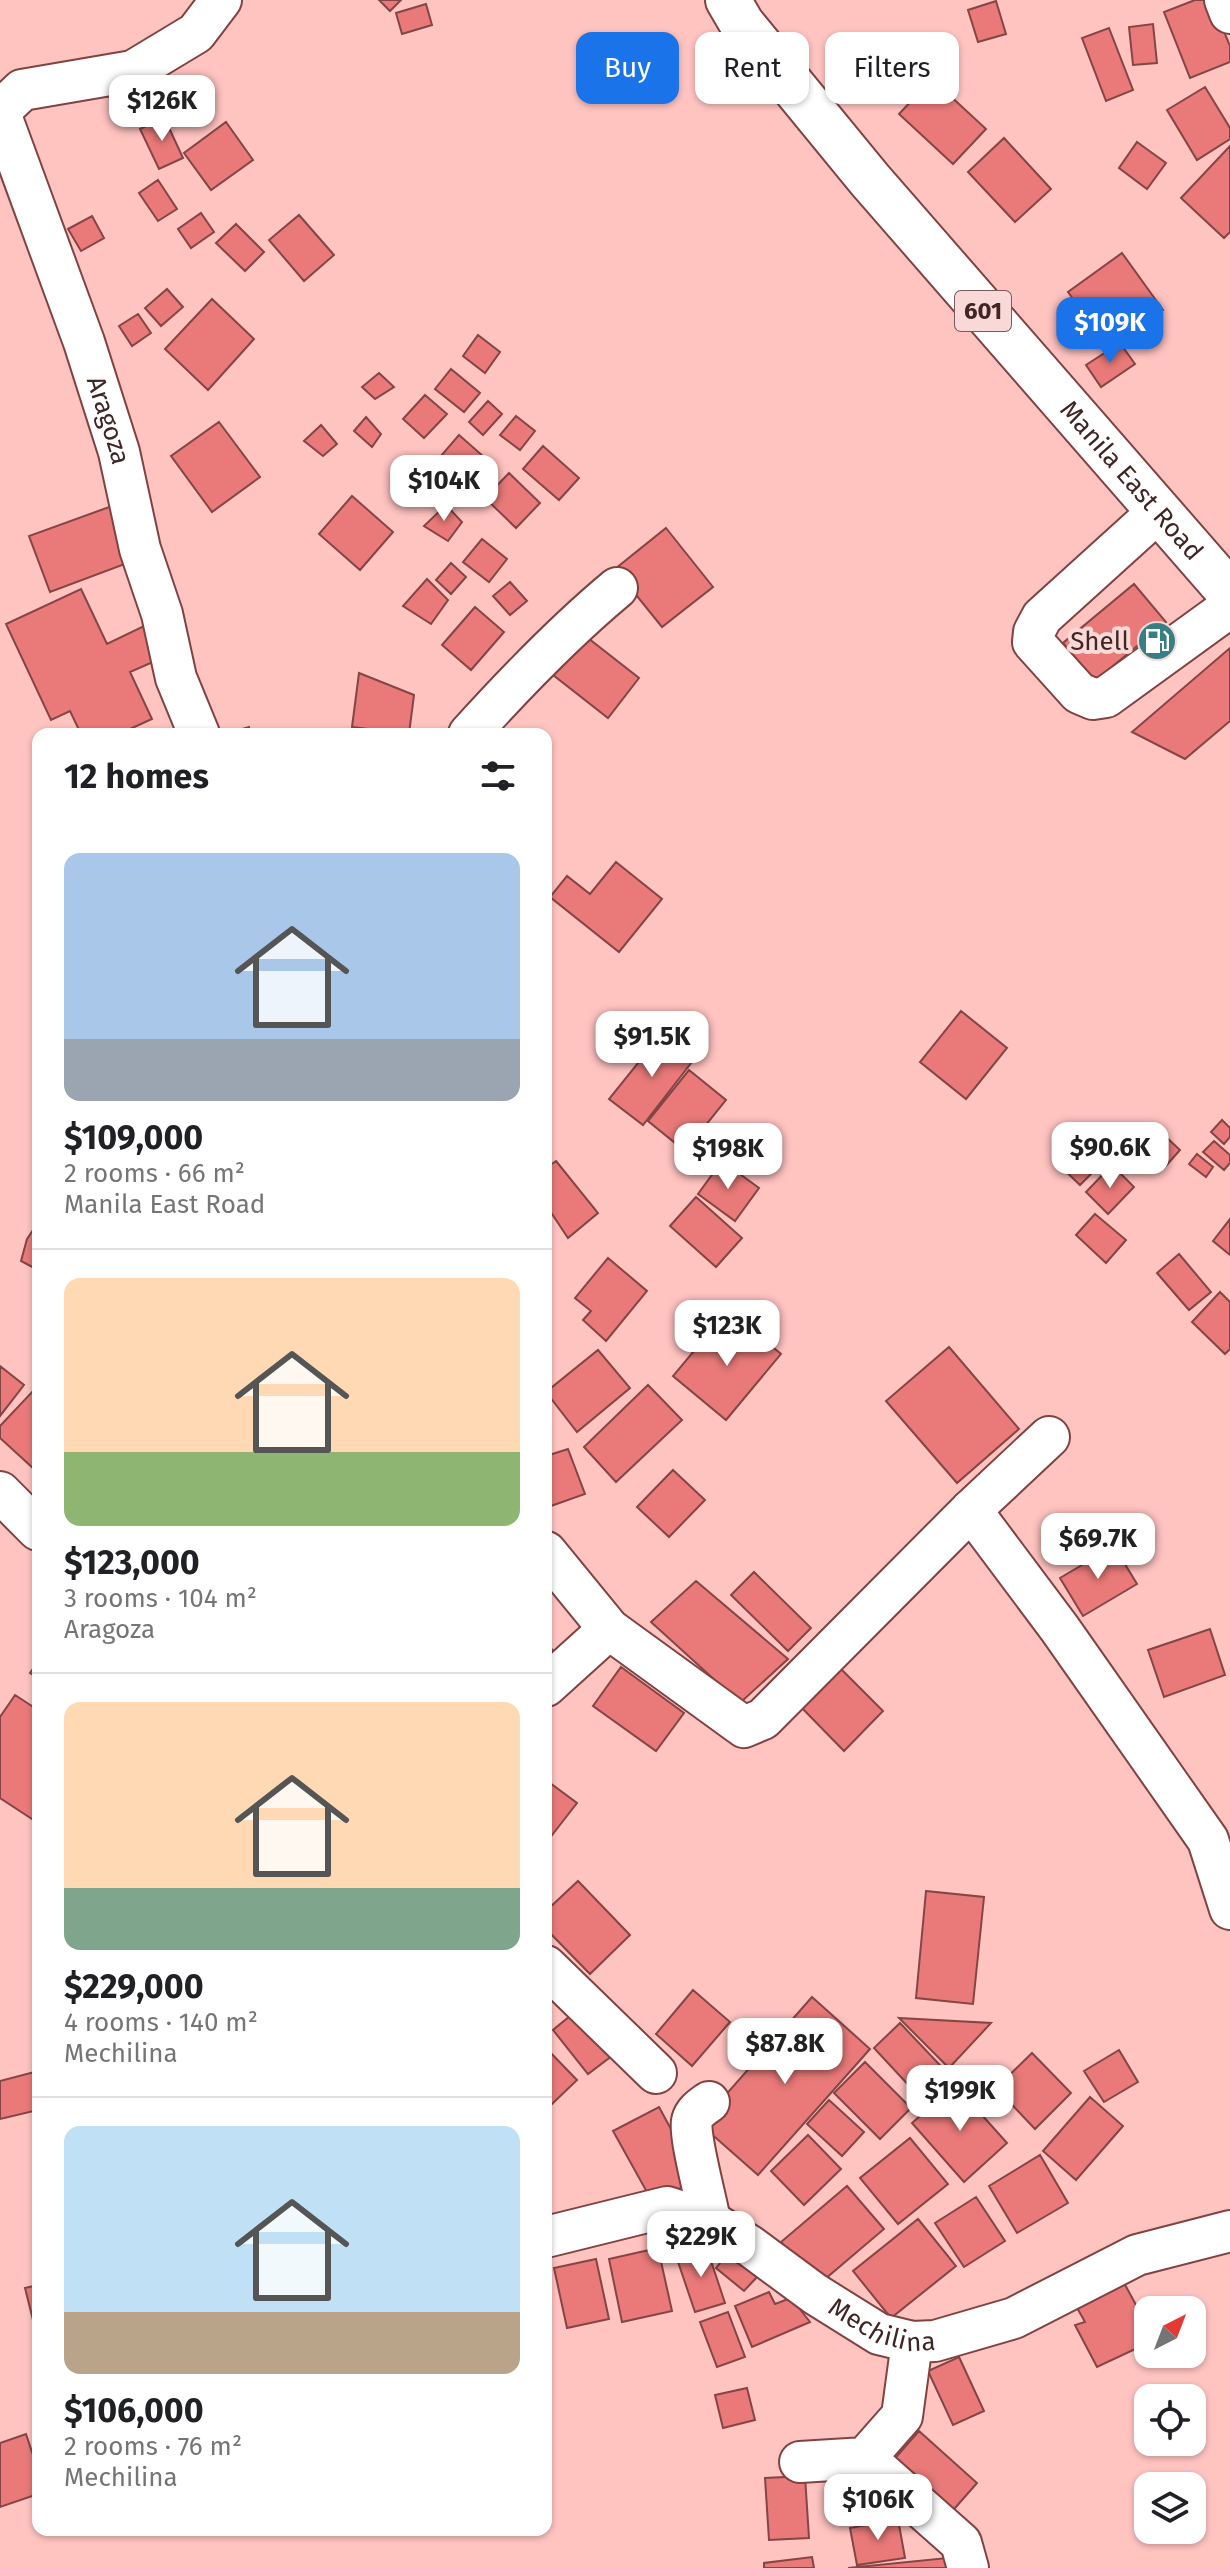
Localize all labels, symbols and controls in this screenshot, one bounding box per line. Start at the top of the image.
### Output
chip: Buy [576,32,679,104]
chip: Rent [695,32,809,104]
chip: Filters [825,32,959,104]
pin: $126K [106,75,218,143]
text: $126K [127,85,197,116]
road number: 601 [955,291,1011,331]
pin: $109K [1054,297,1166,365]
text: $109K [1074,307,1146,338]
street label: Aragoza [80,372,136,467]
street label: Manila East Road [1054,395,1209,567]
pin: $104K [388,455,500,523]
text: $104K [408,465,480,496]
fuel station icon: Shell [1136,620,1178,662]
place label: Shell [1070,626,1129,657]
icon: filters [476,754,520,798]
text: 12 homes [64,756,209,797]
icon: home [220,905,364,1049]
pin: $91.5K [587,1011,717,1079]
text: $91.5K [614,1021,690,1052]
text: $109,000 [64,1117,203,1158]
pin: $90.6K [1045,1122,1175,1190]
pin: $198K [672,1123,784,1191]
text: $90.6K [1070,1132,1150,1163]
text: $198K [692,1133,764,1164]
text: 2 rooms · 66 m² [64,1158,245,1189]
text: Manila East Road [64,1189,265,1220]
pin: $123K [671,1300,783,1368]
text: $123K [693,1310,761,1341]
icon: home [220,1330,364,1474]
pin: $69.7K [1033,1513,1163,1581]
text: $69.7K [1059,1523,1137,1554]
text: $123,000 [64,1542,200,1583]
text: 3 rooms · 104 m² [64,1583,257,1614]
text: Aragoza [64,1614,155,1645]
icon: home [220,1754,364,1898]
text: $229,000 [64,1966,204,2007]
text: 4 rooms · 140 m² [64,2007,258,2038]
pin: $87.8K [720,2018,850,2086]
text: $87.8K [746,2028,824,2059]
text: Mechilina [64,2038,178,2069]
pin: $199K [904,2065,1016,2133]
text: $199K [925,2075,995,2106]
icon: home [220,2178,364,2322]
pin: $229K [645,2211,757,2279]
text: $229K [665,2221,737,2252]
street label: Mechilina [823,2291,936,2358]
north arrow [1134,2296,1206,2368]
map controls [1134,2296,1206,2544]
button: locate [1134,2384,1206,2456]
text: $106,000 [64,2390,204,2431]
text: 2 rooms · 76 m² [64,2431,242,2462]
text: Mechilina [64,2462,178,2493]
button: layers [1134,2472,1206,2544]
pin: $106K [822,2474,934,2542]
text: $106K [842,2484,914,2515]

